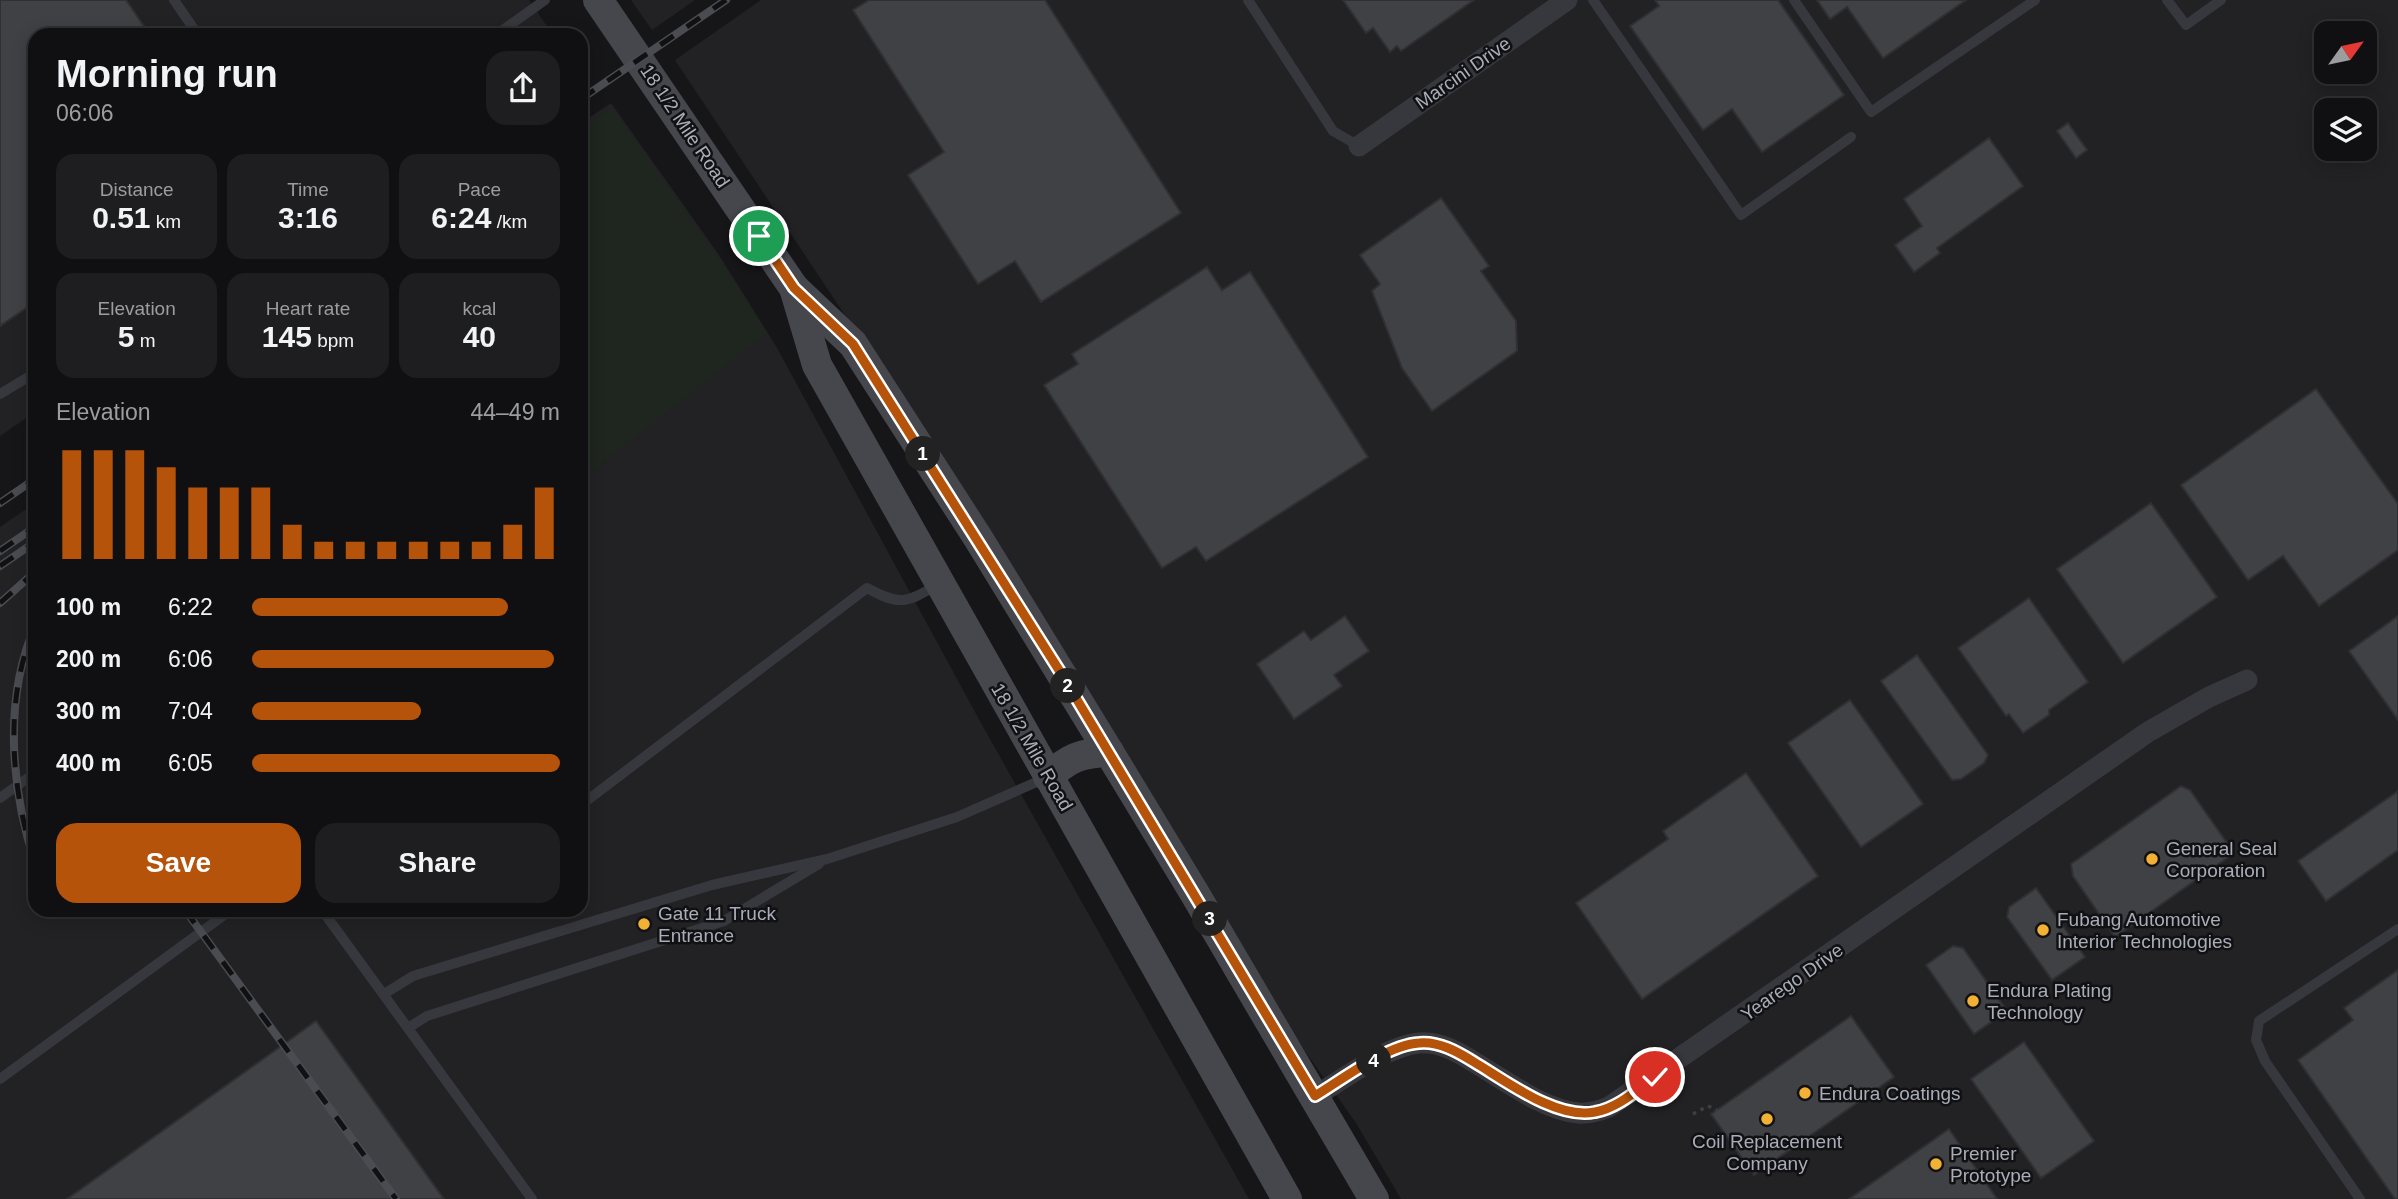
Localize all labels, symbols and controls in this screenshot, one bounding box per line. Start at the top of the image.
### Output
north arrow [2314,21,2376,84]
map controls [2314,21,2377,161]
street label: Marcini Drive [1412,33,1514,113]
button: share [486,51,560,125]
text: Morning run [56,53,278,95]
street label: 18 1/2 Mile Road [636,61,734,191]
button: layers [2314,98,2377,161]
text: 06:06 [56,100,114,126]
text: Distance [100,179,174,200]
text: Time [287,179,329,200]
text: Pace [458,179,501,200]
text: 0.51 [92,201,151,234]
text: 3:16 [278,201,338,234]
text: 6:24 [431,201,491,234]
pin [729,206,789,266]
text: km [151,211,181,232]
text: /km [491,211,527,232]
icon: arrive [740,217,778,255]
text: Elevation [98,298,176,319]
text: Heart rate [266,298,350,319]
text: kcal [462,298,496,319]
text: 5 [118,320,134,353]
text: 145 [262,320,312,353]
text: 40 [463,320,496,353]
text: m [134,330,156,351]
text: bpm [312,330,354,351]
text: Elevation [56,399,151,425]
text: 44–49 m [470,399,560,425]
pin: 1 [906,436,940,472]
text: 1 [917,443,928,464]
text: 100 m [56,594,121,620]
text: 6:22 [168,594,213,620]
text: 200 m [56,646,121,672]
text: 6:06 [168,646,213,672]
pin: 2 [1050,668,1086,704]
street label: 18 1/2 Mile Road [986,679,1078,815]
text: 300 m [56,698,121,724]
text: 7:04 [168,698,213,724]
text: 400 m [56,750,121,776]
text: 6:05 [168,750,213,776]
button: Save [56,823,301,903]
button: Share [315,823,560,903]
place label: General Seal Corporation [2166,838,2277,881]
marker: General Seal Corporation [2144,851,2160,867]
pin: 3 [1192,902,1228,936]
place label: Gate 11 Truck Entrance [658,903,776,946]
text: 3 [1204,908,1215,929]
place label: Fubang Automotive Interior Technologies [2057,909,2232,952]
marker: Gate 11 Truck Entrance [636,916,652,932]
marker: Fubang Automotive Interior Technologies [2035,922,2051,938]
street label: Yearego Drive [1737,939,1847,1025]
place label: Endura Plating Technology [1987,980,2112,1023]
marker: Endura Plating Technology [1965,993,1981,1009]
pin: 4 [1356,1044,1392,1078]
pin [1625,1047,1685,1107]
text: 4 [1368,1050,1379,1071]
icon: check [1636,1058,1674,1096]
place label: Endura Coatings [1819,1083,1961,1104]
marker: Endura Coatings [1797,1085,1813,1101]
marker: Coil Replacement Company [1759,1111,1775,1127]
place label: Coil Replacement Company [1692,1131,1843,1174]
place label: Premier Prototype [1950,1143,2031,1186]
marker: Premier Prototype [1928,1156,1944,1172]

